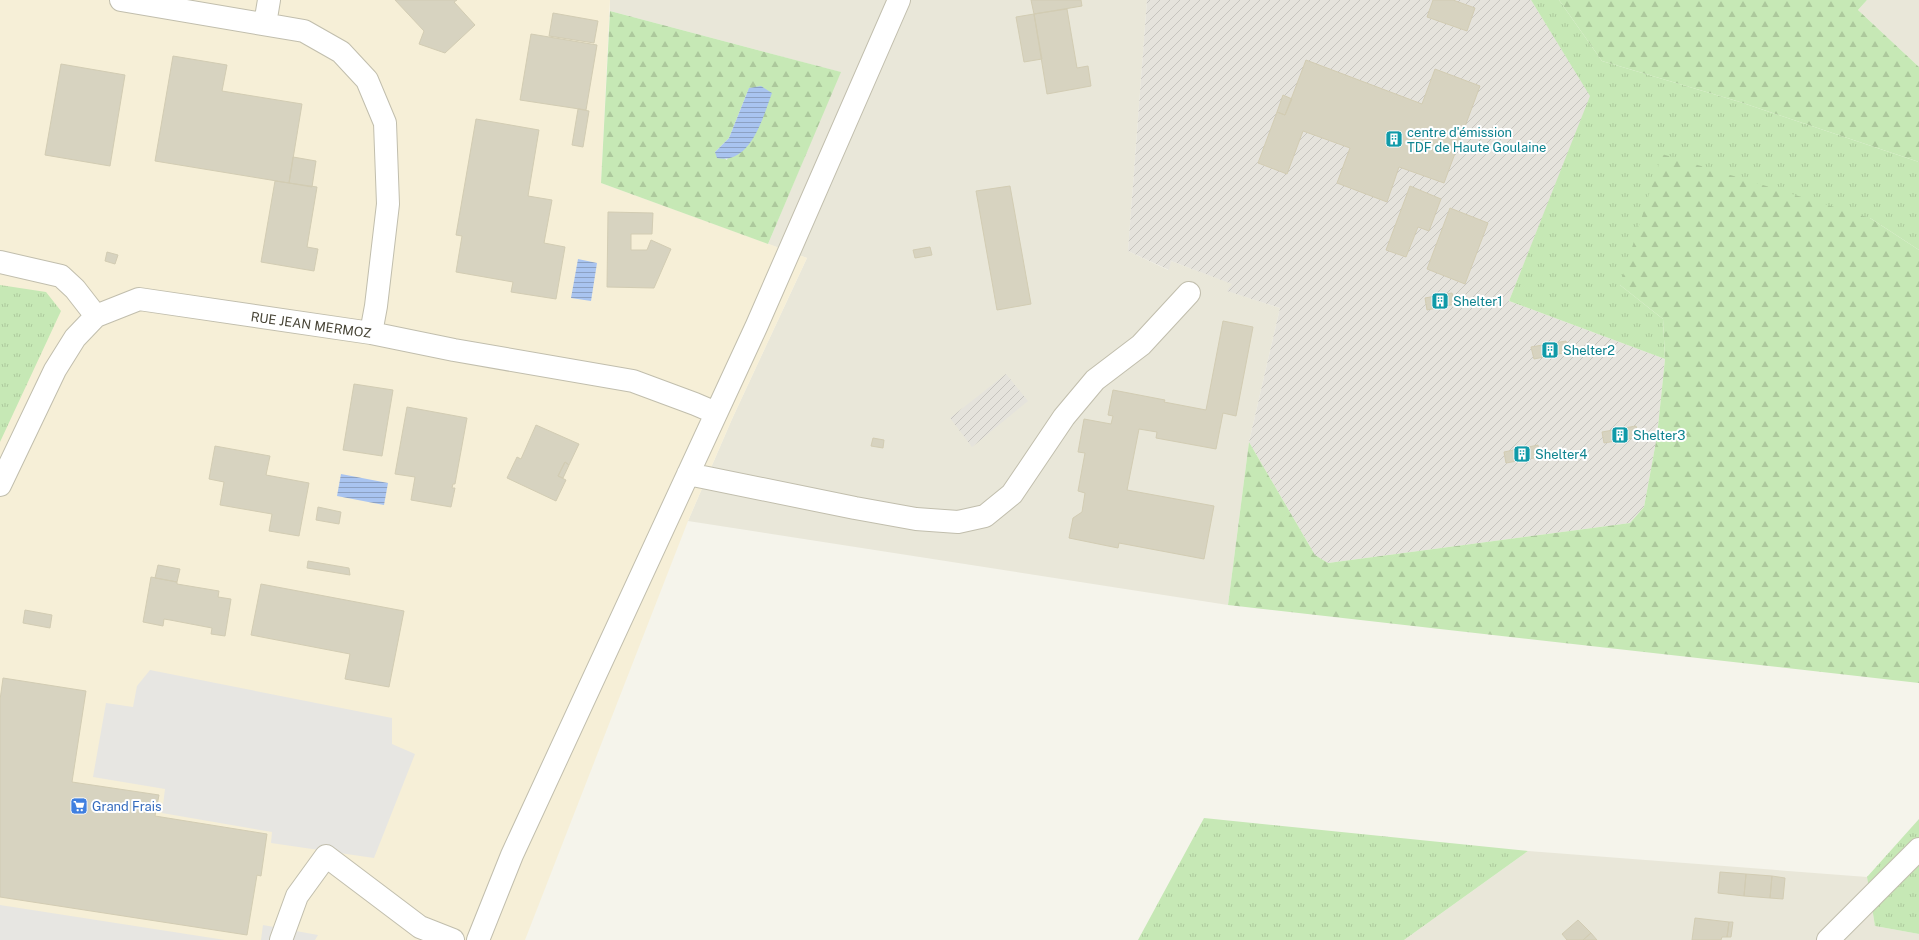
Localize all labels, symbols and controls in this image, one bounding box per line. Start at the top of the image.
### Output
place label: centre d'émission TDF de Haute Goulaine [1407,125,1546,155]
building icon: centre d'émission TDF de Haute Goulaine [1384,129,1404,149]
building icon: Shelter1 [1430,291,1450,311]
place label: Shelter1 [1453,294,1503,309]
street label: RUE JEAN MERMOZ [250,309,372,341]
building icon: Shelter2 [1540,340,1560,360]
place label: Shelter2 [1563,343,1615,358]
building icon: Shelter3 [1610,425,1630,445]
place label: Shelter3 [1633,428,1686,443]
building icon: Shelter4 [1512,444,1532,464]
place label: Shelter4 [1535,447,1588,462]
supermarket icon: Grand Frais [69,796,89,816]
place label: Grand Frais [92,799,162,814]

